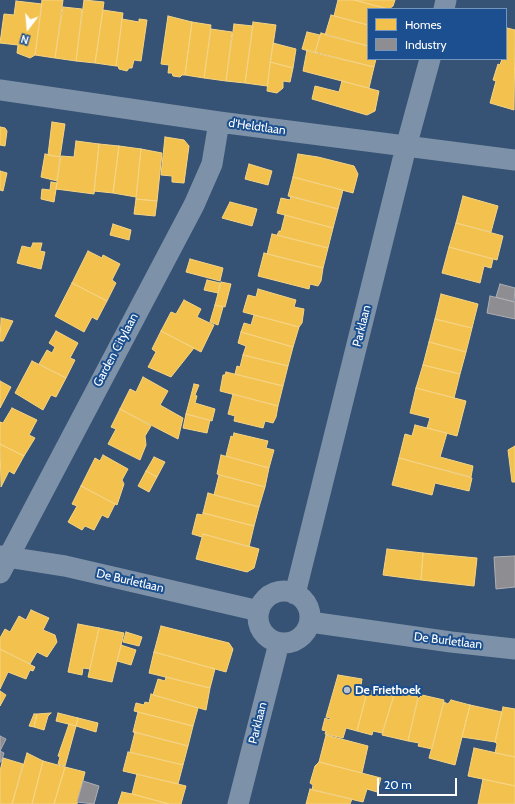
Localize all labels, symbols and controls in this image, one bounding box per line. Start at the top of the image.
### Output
north arrow [8,8,48,48]
legend [367,8,507,60]
text: Homes [405,17,442,32]
text: N [19,32,30,47]
text: Industry [405,37,446,52]
street label: d'Heldtlaan [227,116,287,138]
street label: Parklaan [350,304,374,348]
street label: Garden Citylaan [91,311,141,389]
street label: De Burletlaan [95,566,165,596]
street label: De Burletlaan [413,630,483,652]
place label: De Friethoek [355,683,421,697]
marker: De Friethoek [342,685,352,695]
street label: Parklaan [246,701,270,745]
scale bar [379,770,459,796]
text: 20 m [384,777,412,792]

